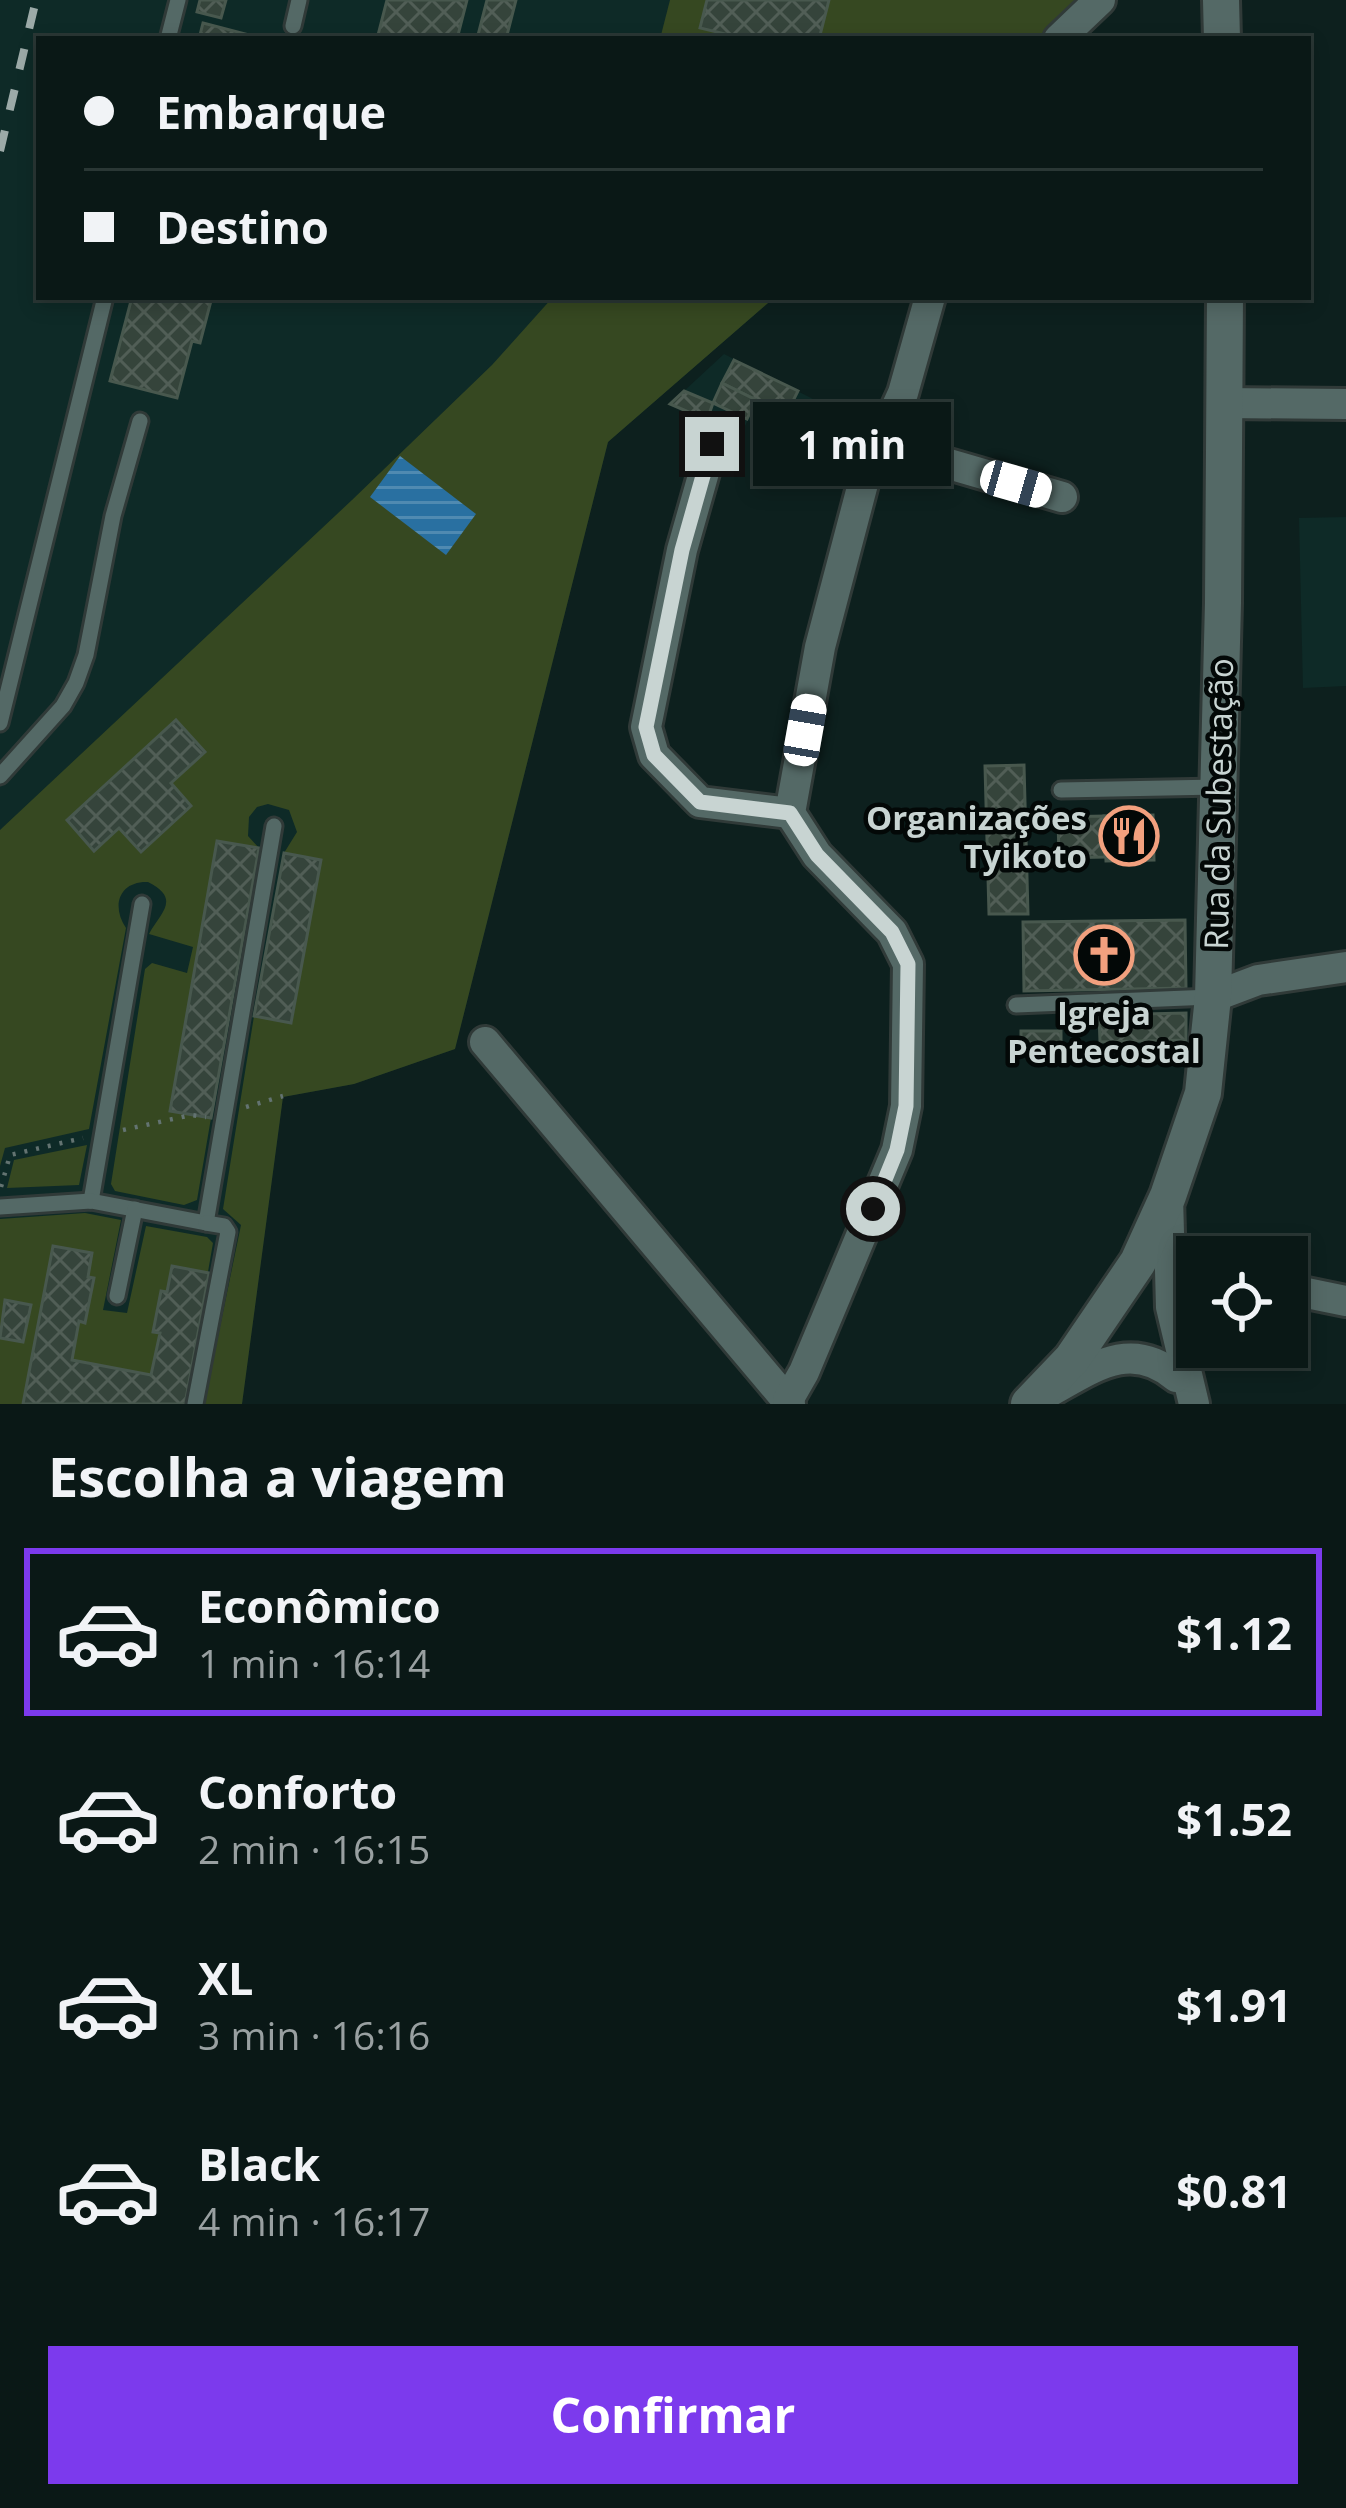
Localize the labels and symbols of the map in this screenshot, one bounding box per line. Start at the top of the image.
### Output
callout: 1 min [754,402,952,486]
route end [685,417,739,471]
car [976,457,1056,511]
street label: Rua da Subestação [1193,658,1243,950]
car [781,691,829,769]
place label: Organizações Tyikoto [866,795,1087,878]
restaurant icon: Organizações Tyikoto [1098,805,1160,867]
church icon: Igreja Pentecostal [1073,924,1135,986]
place label: Igreja Pentecostal [1007,990,1201,1073]
route start [846,1182,900,1236]

